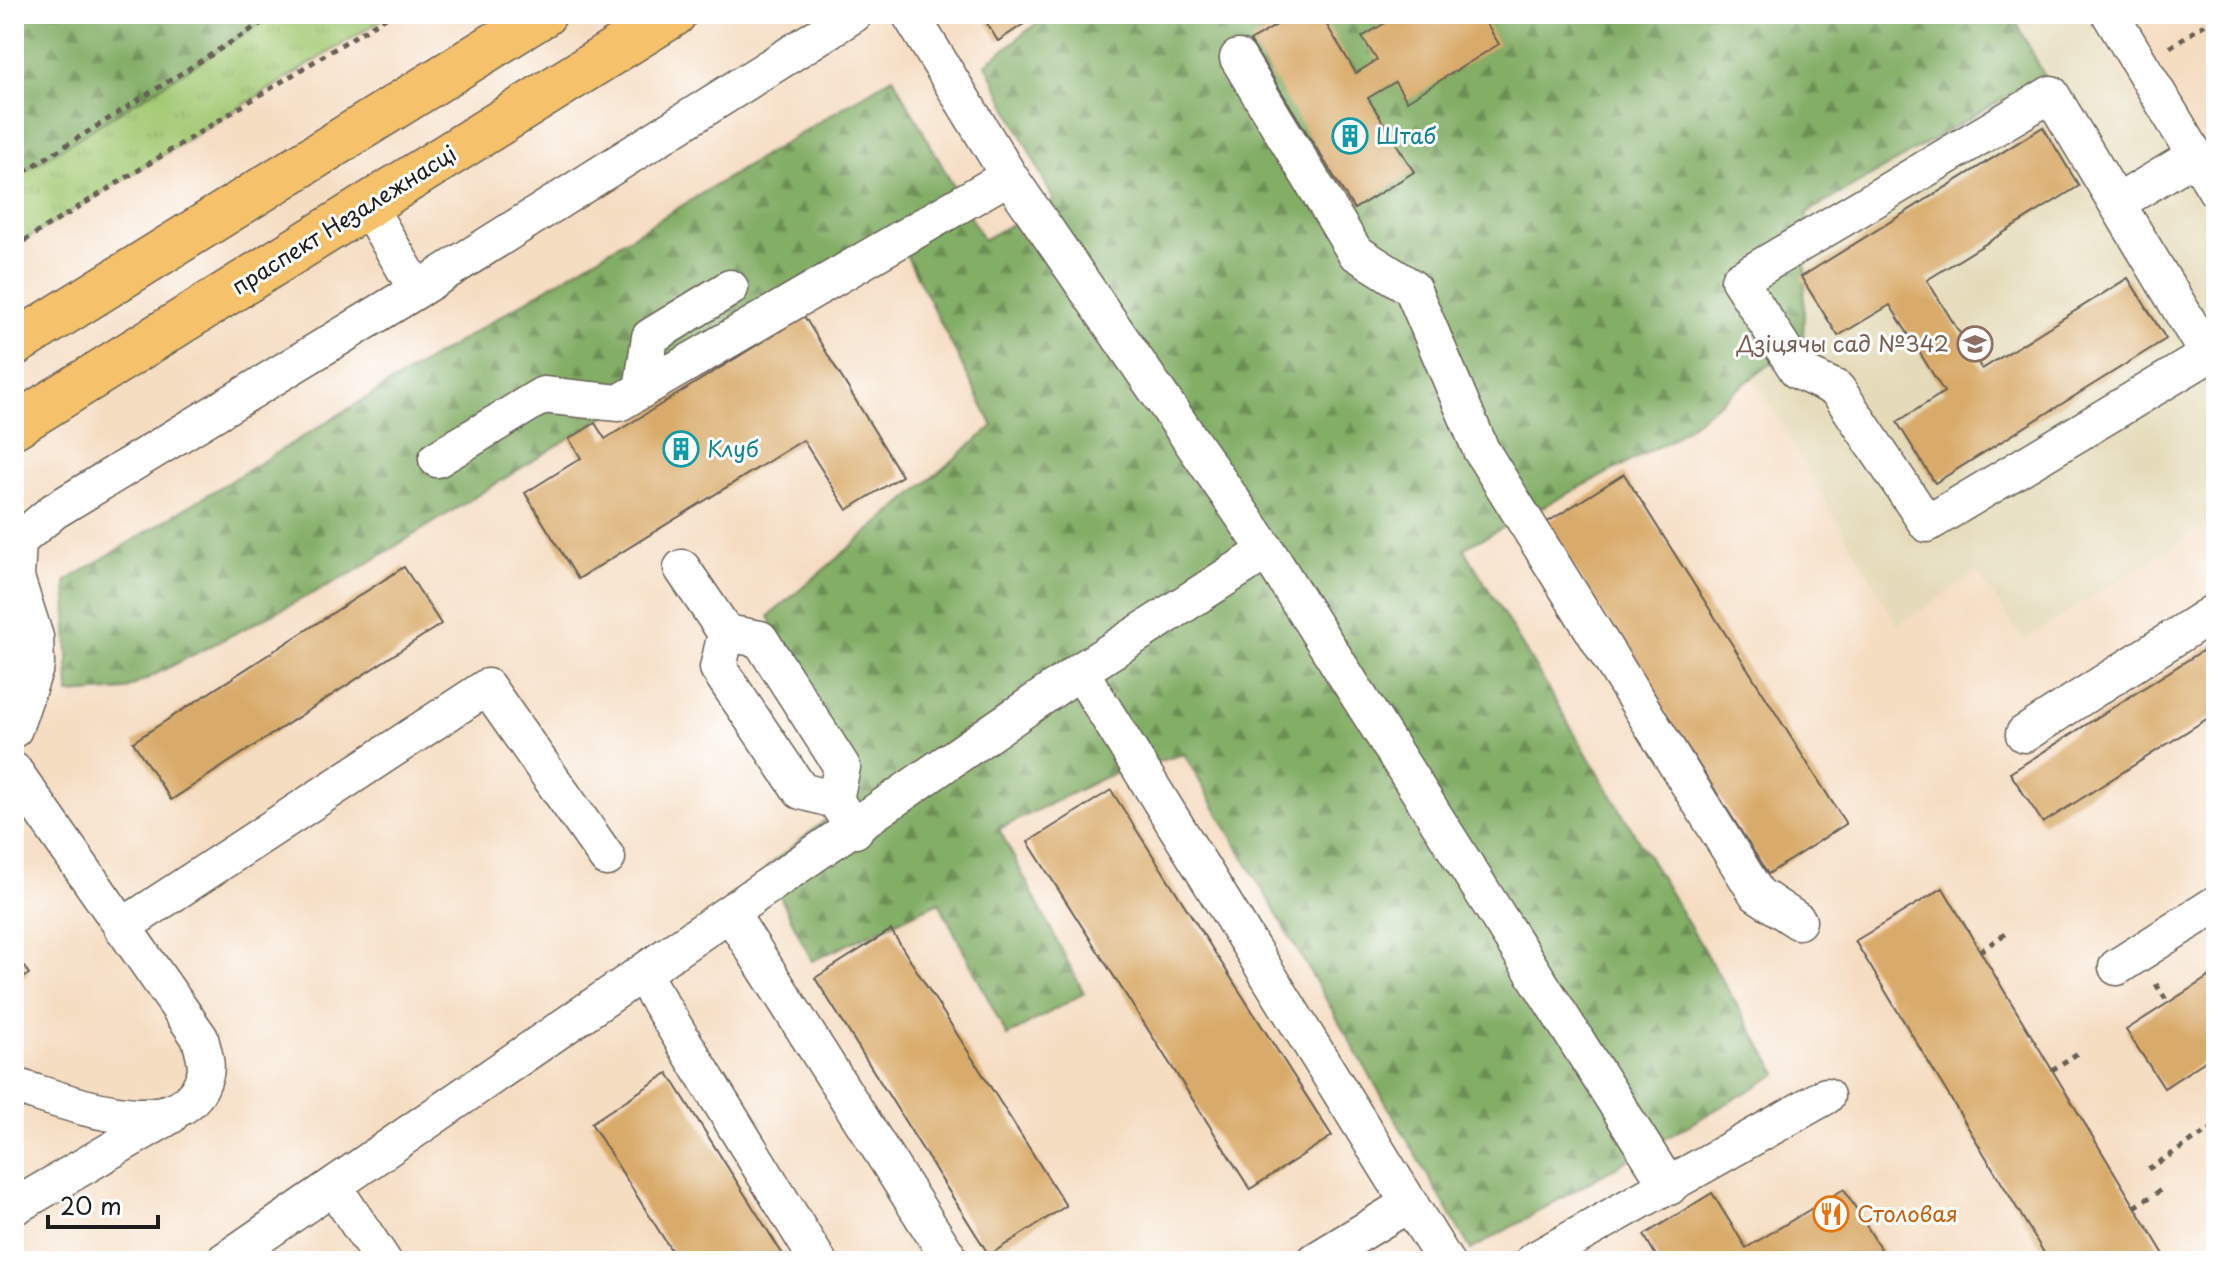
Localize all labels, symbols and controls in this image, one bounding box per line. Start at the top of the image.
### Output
building icon: Штаб [1331,117,1369,155]
place label: Штаб [1376,118,1436,151]
street label: праспект Незалежнасці [224,136,462,302]
school or university icon: Дзіцячы сад №342 [1956,325,1994,363]
place label: Дзіцячы сад №342 [1736,326,1949,359]
building icon: Клуб [662,430,700,468]
place label: Клуб [707,431,759,464]
scale bar [48,1179,158,1229]
text: 20 m [60,1187,122,1223]
restaurant icon: Столовая [1812,1195,1850,1233]
place label: Столовая [1857,1196,1958,1229]

